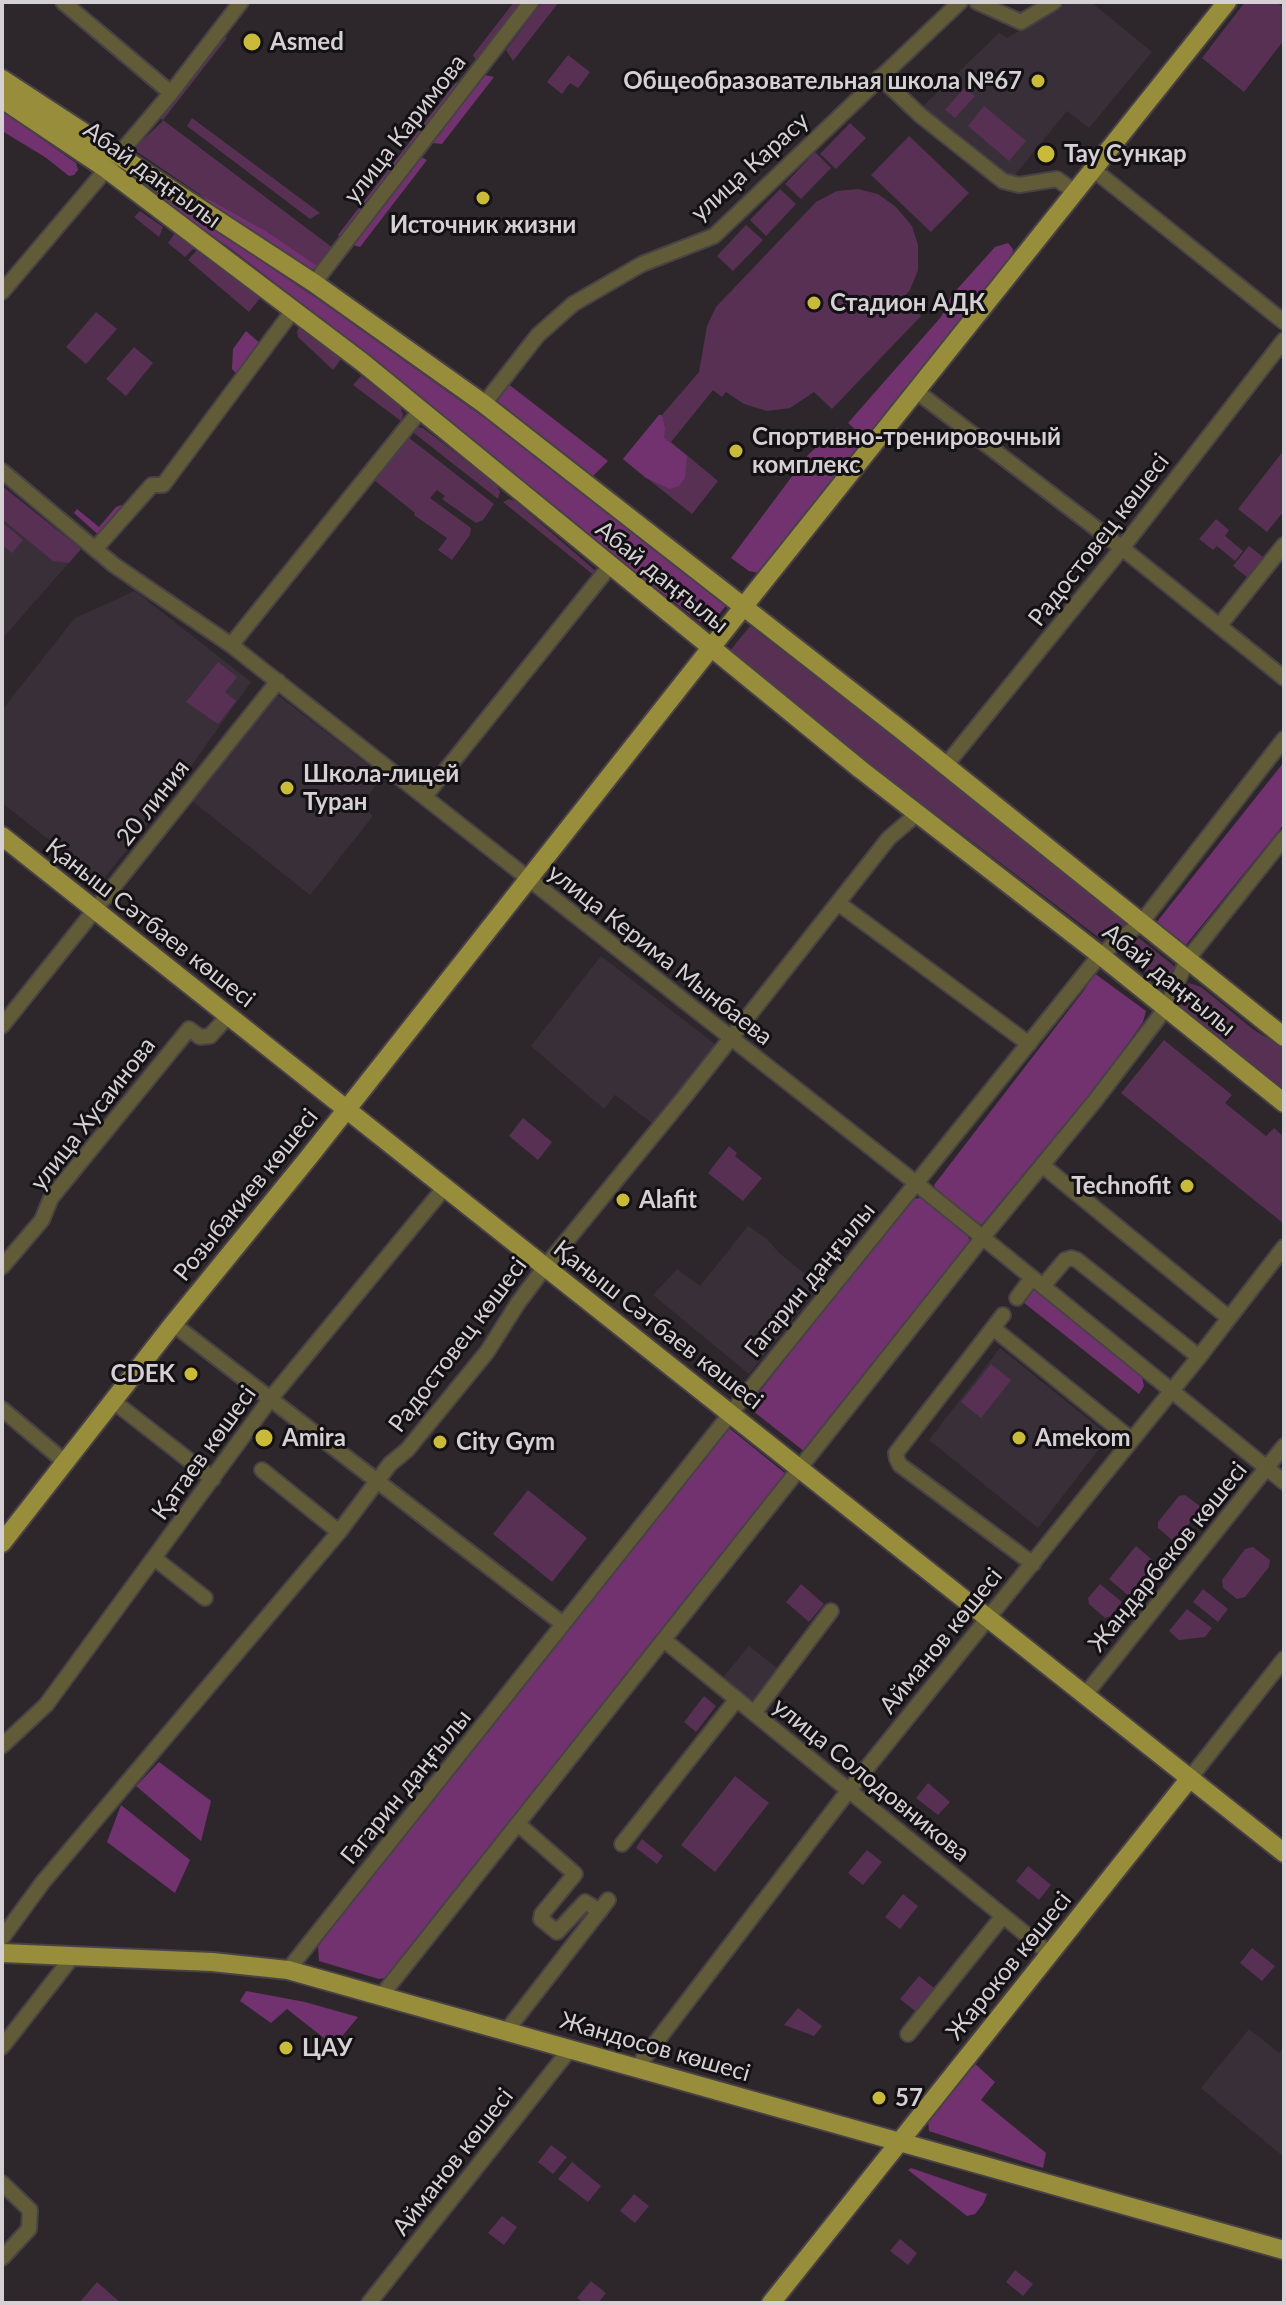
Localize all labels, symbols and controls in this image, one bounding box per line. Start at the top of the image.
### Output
place label: Asmed [270,28,344,56]
marker: Asmed [241,31,263,53]
street label: улица Каримова [338,49,472,209]
place label: Общеобразовательная школа №67 [623,67,1022,95]
marker: Общеобразовательная школа №67 [1029,72,1047,90]
street label: улица Карасу [685,107,815,227]
street label: Абай даңғылы [78,116,226,234]
place label: Тау Сункар [1064,140,1187,168]
marker: Тау Сункар [1035,143,1057,165]
marker: Источник жизни [474,189,492,207]
place label: Источник жизни [390,211,576,239]
place label: Стадион АДК [830,289,985,317]
marker: Стадион АДК [805,294,823,312]
place label: Спортивно-тренировочный комплекс [752,423,1061,479]
marker: Спортивно-тренировочный комплекс [727,442,745,460]
street label: Радостовец көшесі [1023,448,1175,632]
street label: Абай даңғылы [590,515,734,639]
street label: 20 линия [111,754,195,852]
place label: Школа-лицей Туран [303,760,459,816]
marker: Школа-лицей Туран [278,779,296,797]
street label: Қаныш Сәтбаев көшесі [40,832,260,1014]
street label: улица Керима Мынбаева [542,858,778,1052]
street label: Абай даңғылы [1097,918,1241,1042]
street label: улица Хусаинова [24,1032,162,1196]
street label: Розыбакиев көшесі [168,1103,324,1287]
place label: Technofit [1071,1172,1171,1200]
marker: Technofit [1178,1177,1196,1195]
place label: Alafit [639,1186,697,1214]
marker: Alafit [614,1191,632,1209]
street label: Гагарин даңғылы [739,1197,881,1363]
street label: Қаныш Сәтбаев көшесі [548,1234,768,1416]
street label: Радостовец көшесі [383,1252,533,1438]
place label: CDEK [111,1360,175,1388]
marker: CDEK [182,1365,200,1383]
street label: Қатаев көшесі [146,1380,262,1526]
place label: Amira [282,1424,346,1452]
place label: Amekom [1035,1424,1131,1452]
marker: Amira [253,1427,275,1449]
place label: City Gym [456,1428,555,1456]
marker: Amekom [1010,1429,1028,1447]
marker: City Gym [431,1433,449,1451]
street label: Жандарбеков көшесі [1083,1456,1253,1658]
street label: Айманов көшесі [873,1562,1009,1720]
street label: улица Солодовникова [767,1692,975,1868]
street label: Гагарин даңғылы [335,1704,477,1870]
street label: Жароков көшесі [940,1886,1078,2046]
street label: Жандосов көшесі [557,2006,753,2088]
place label: ЦАУ [302,2034,352,2062]
marker: ЦАУ [277,2039,295,2057]
street label: Айманов көшесі [386,2083,520,2241]
place label: 57 [895,2084,923,2112]
marker: 57 [870,2089,888,2107]

